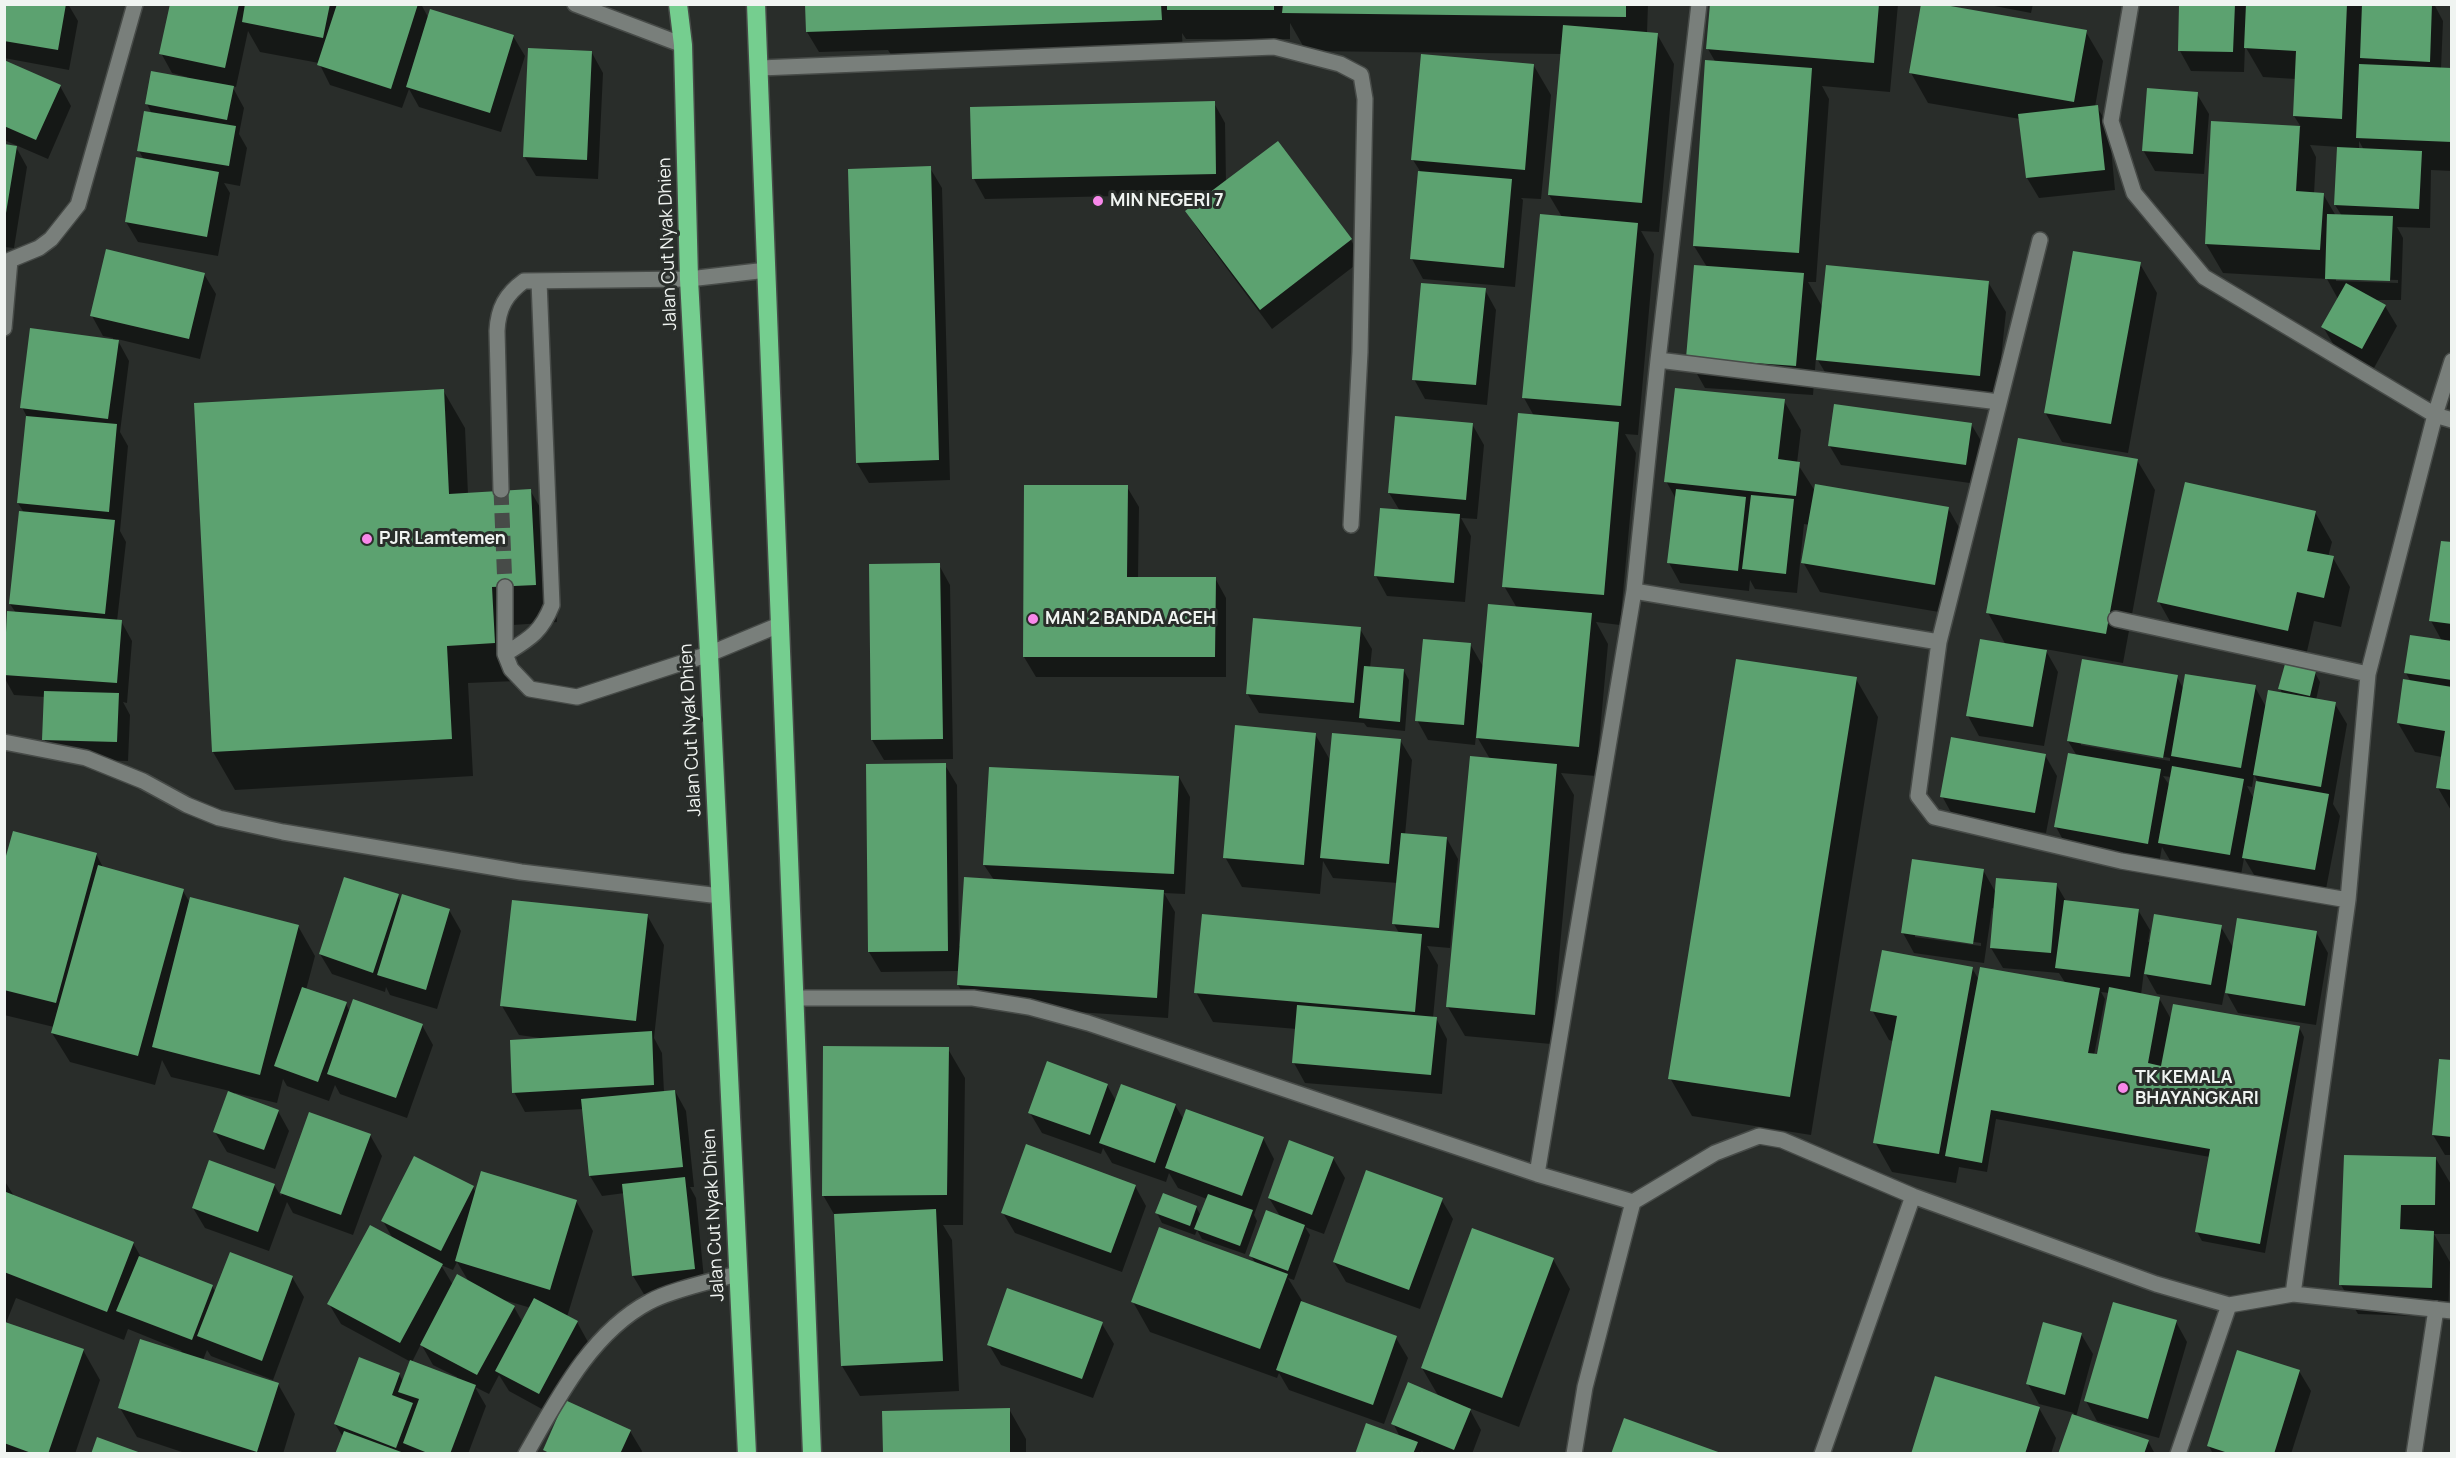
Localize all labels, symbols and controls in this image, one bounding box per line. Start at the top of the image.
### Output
street label: Jalan Cut Nyak Dhien [654,157,682,331]
place label: MIN NEGERI 7 [1110,190,1224,212]
marker: MIN NEGERI 7 [1091,194,1105,208]
place label: PJR Lamtemen [379,528,506,550]
marker: PJR Lamtemen [360,532,374,546]
place label: MAN 2 BANDA ACEH [1045,608,1216,630]
marker: MAN 2 BANDA ACEH [1026,612,1040,626]
street label: Jalan Cut Nyak Dhien [676,643,706,817]
place label: TK KEMALA BHAYANGKARI [2135,1067,2259,1110]
marker: TK KEMALA BHAYANGKARI [2116,1081,2130,1095]
street label: Jalan Cut Nyak Dhien [699,1128,729,1302]

